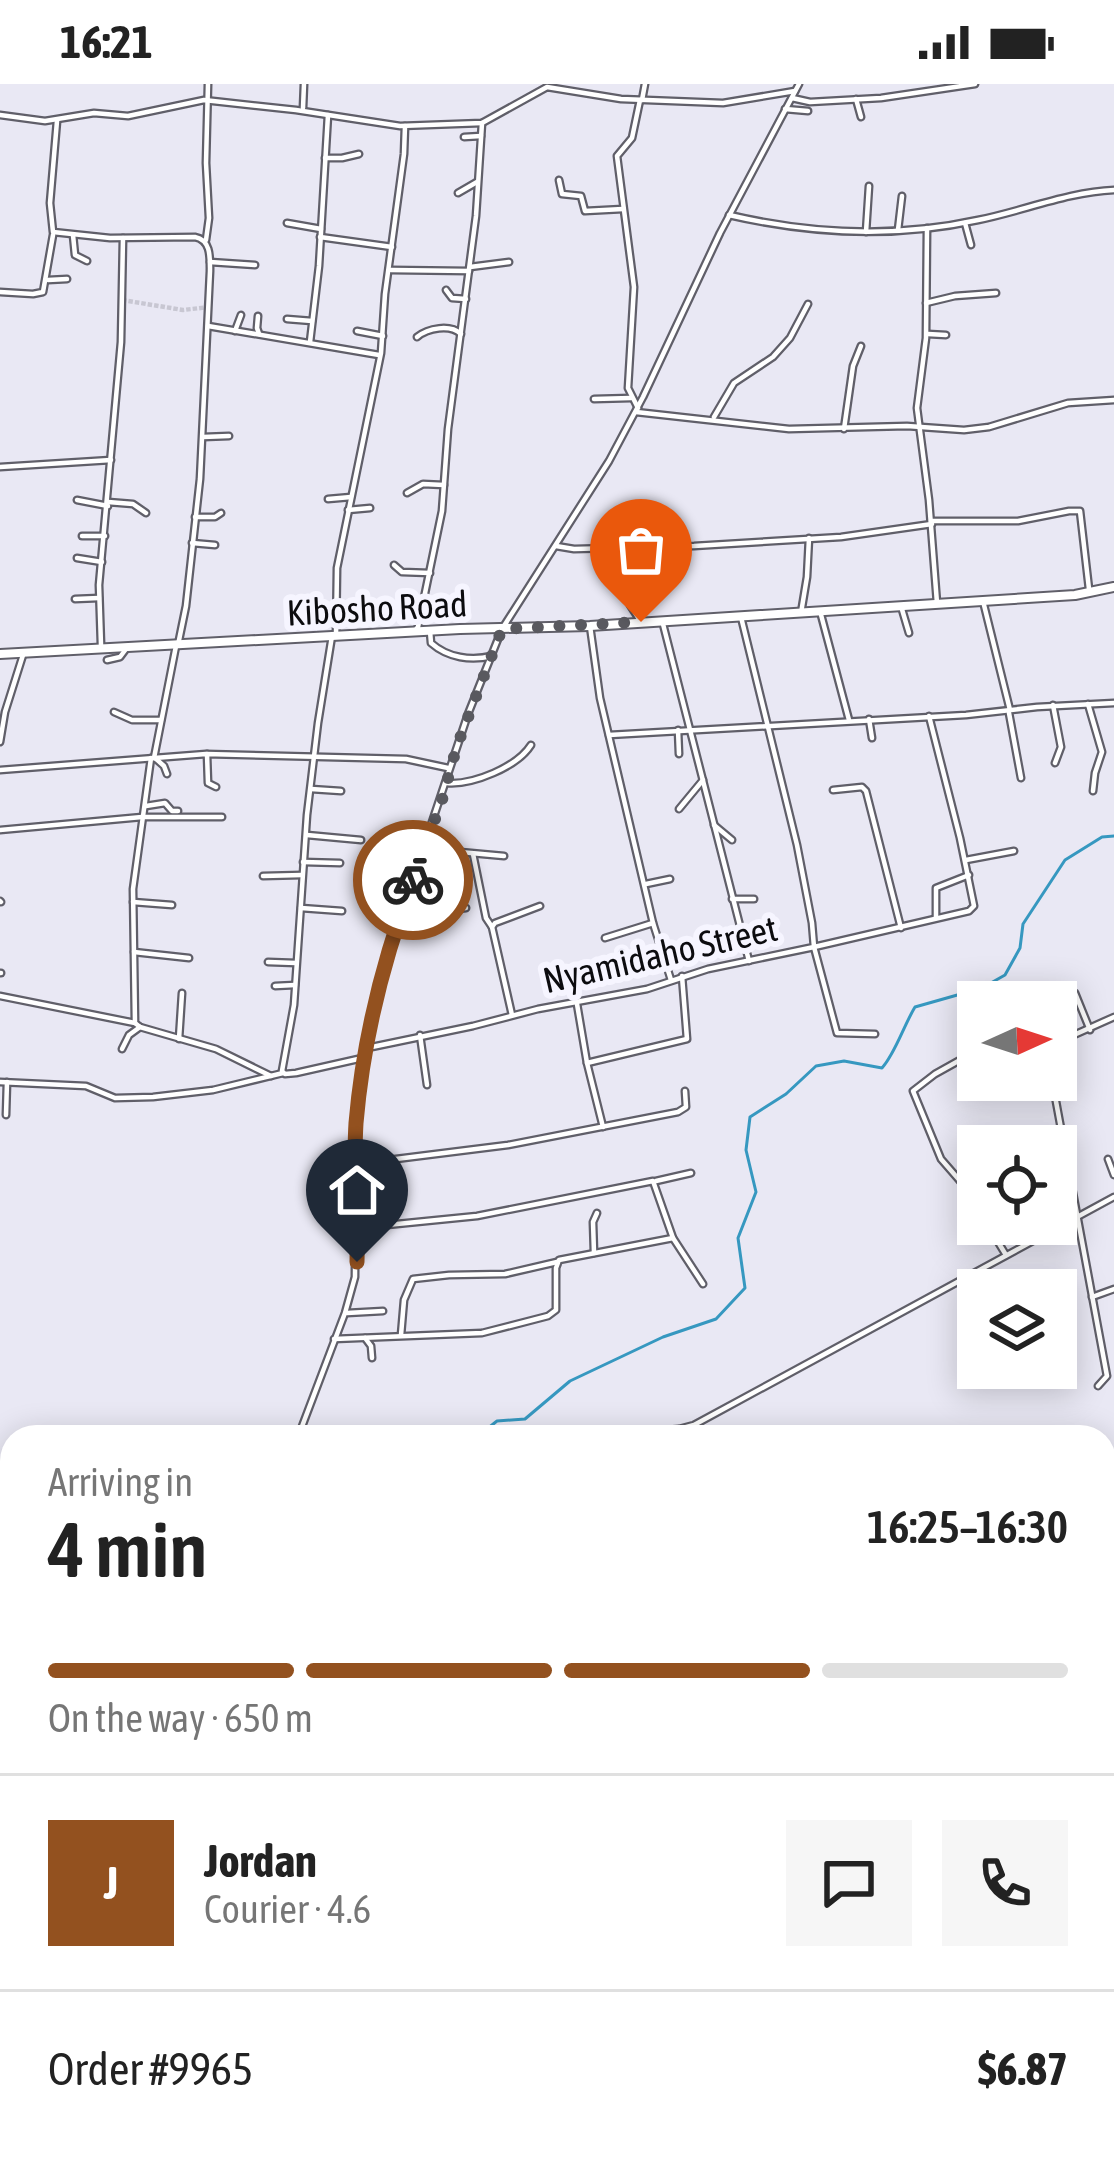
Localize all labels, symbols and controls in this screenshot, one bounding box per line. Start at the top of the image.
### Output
text: 16:21 [60,16,153,68]
pin [590,499,692,622]
icon: bag [608,517,674,583]
street label: Kibosho Road [286,582,468,634]
courier [353,820,473,940]
icon: bike [380,847,446,913]
street label: Nyamidaho Street [539,907,781,1001]
north arrow [957,981,1077,1101]
map controls [957,981,1077,1389]
button: locate [957,1125,1077,1245]
pin [306,1139,408,1262]
icon: home [324,1157,390,1223]
button: layers [957,1269,1077,1389]
text: Arriving in [48,1460,193,1504]
text: 16:25–16:30 [867,1501,1068,1553]
text: 4 min [48,1504,207,1594]
text: On the way · 650 m [48,1696,313,1740]
button: chat [786,1820,912,1946]
button: phone [942,1820,1068,1946]
text: Jordan [204,1835,317,1887]
text: J [104,1857,118,1909]
text: Courier · 4.6 [204,1887,371,1931]
text: Order #9965 [48,2043,253,2095]
text: $6.87 [978,2043,1068,2095]

